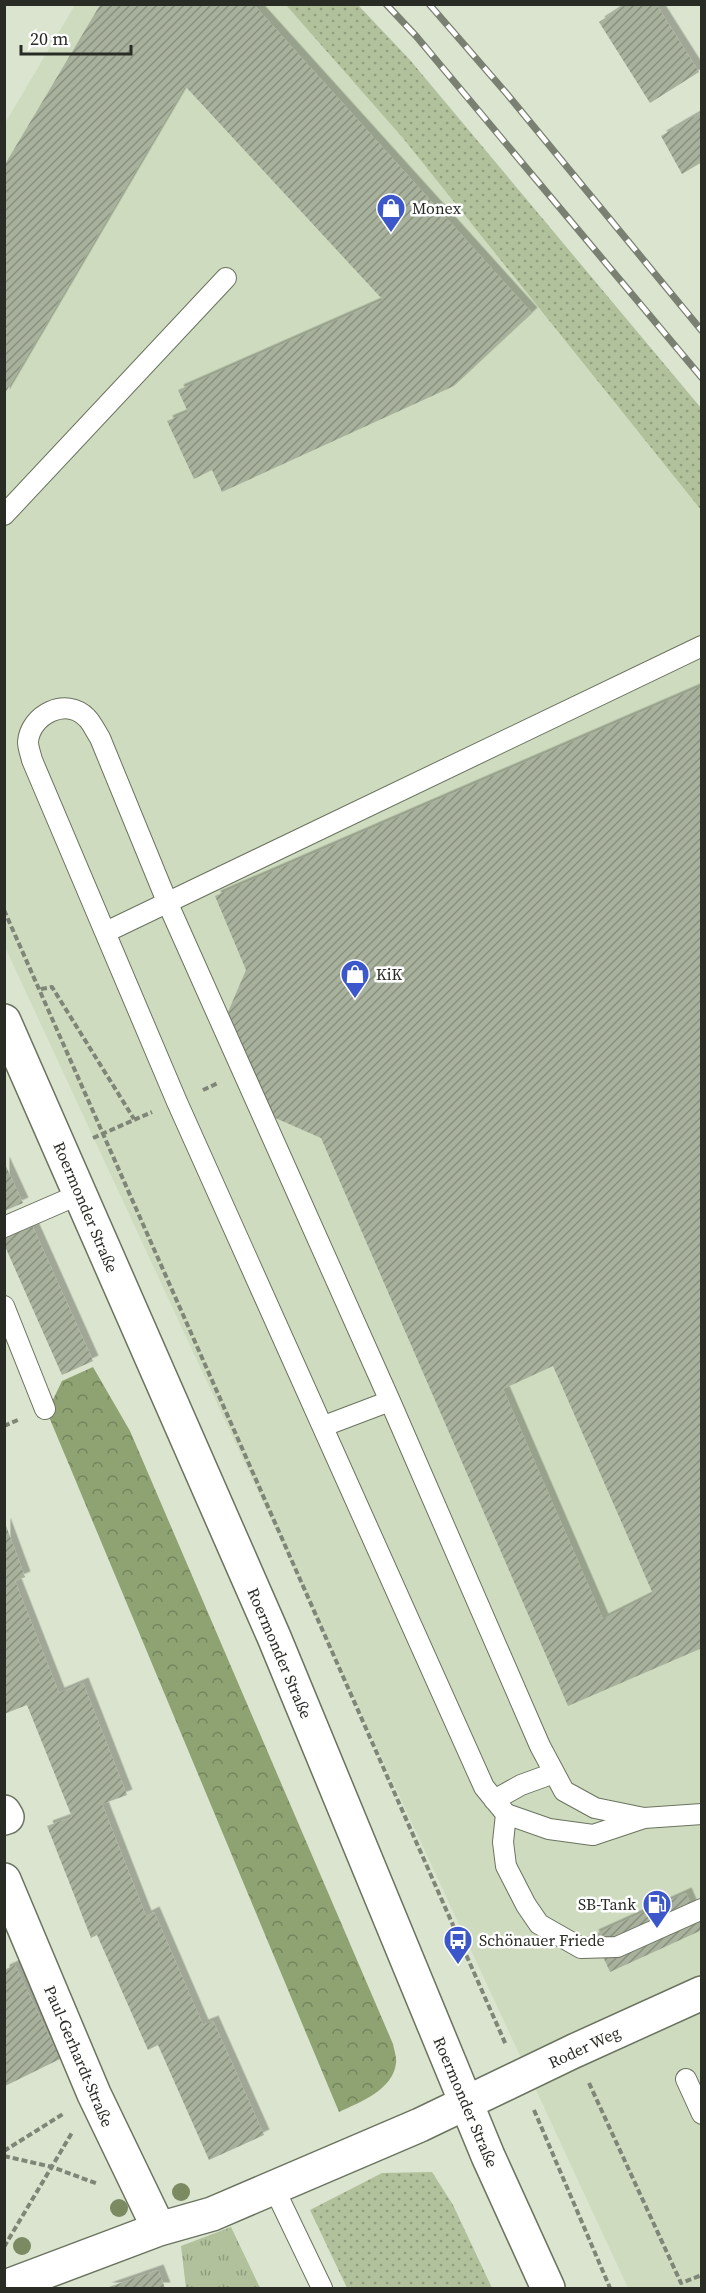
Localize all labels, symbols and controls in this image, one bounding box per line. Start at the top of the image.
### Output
scale bar [21,18,130,56]
text: 20 m [30,26,68,51]
shop icon: Monex [375,192,407,234]
place label: Monex [412,197,462,219]
shop icon: KiK [339,958,371,1000]
place label: KiK [376,963,402,985]
street label: Roermonder Straße [48,1138,124,1276]
street label: Roermonder Straße [242,1584,318,1722]
fuel station icon: SB-Tank [641,1888,673,1930]
place label: SB-Tank [578,1893,636,1915]
bus stop icon: Schönauer Friede [442,1924,474,1966]
place label: Schönauer Friede [479,1929,605,1951]
street label: Paul-Gerhardt-Straße [39,1982,119,2130]
street label: Roder Weg [544,2021,624,2073]
street label: Roermonder Straße [428,2033,504,2171]

